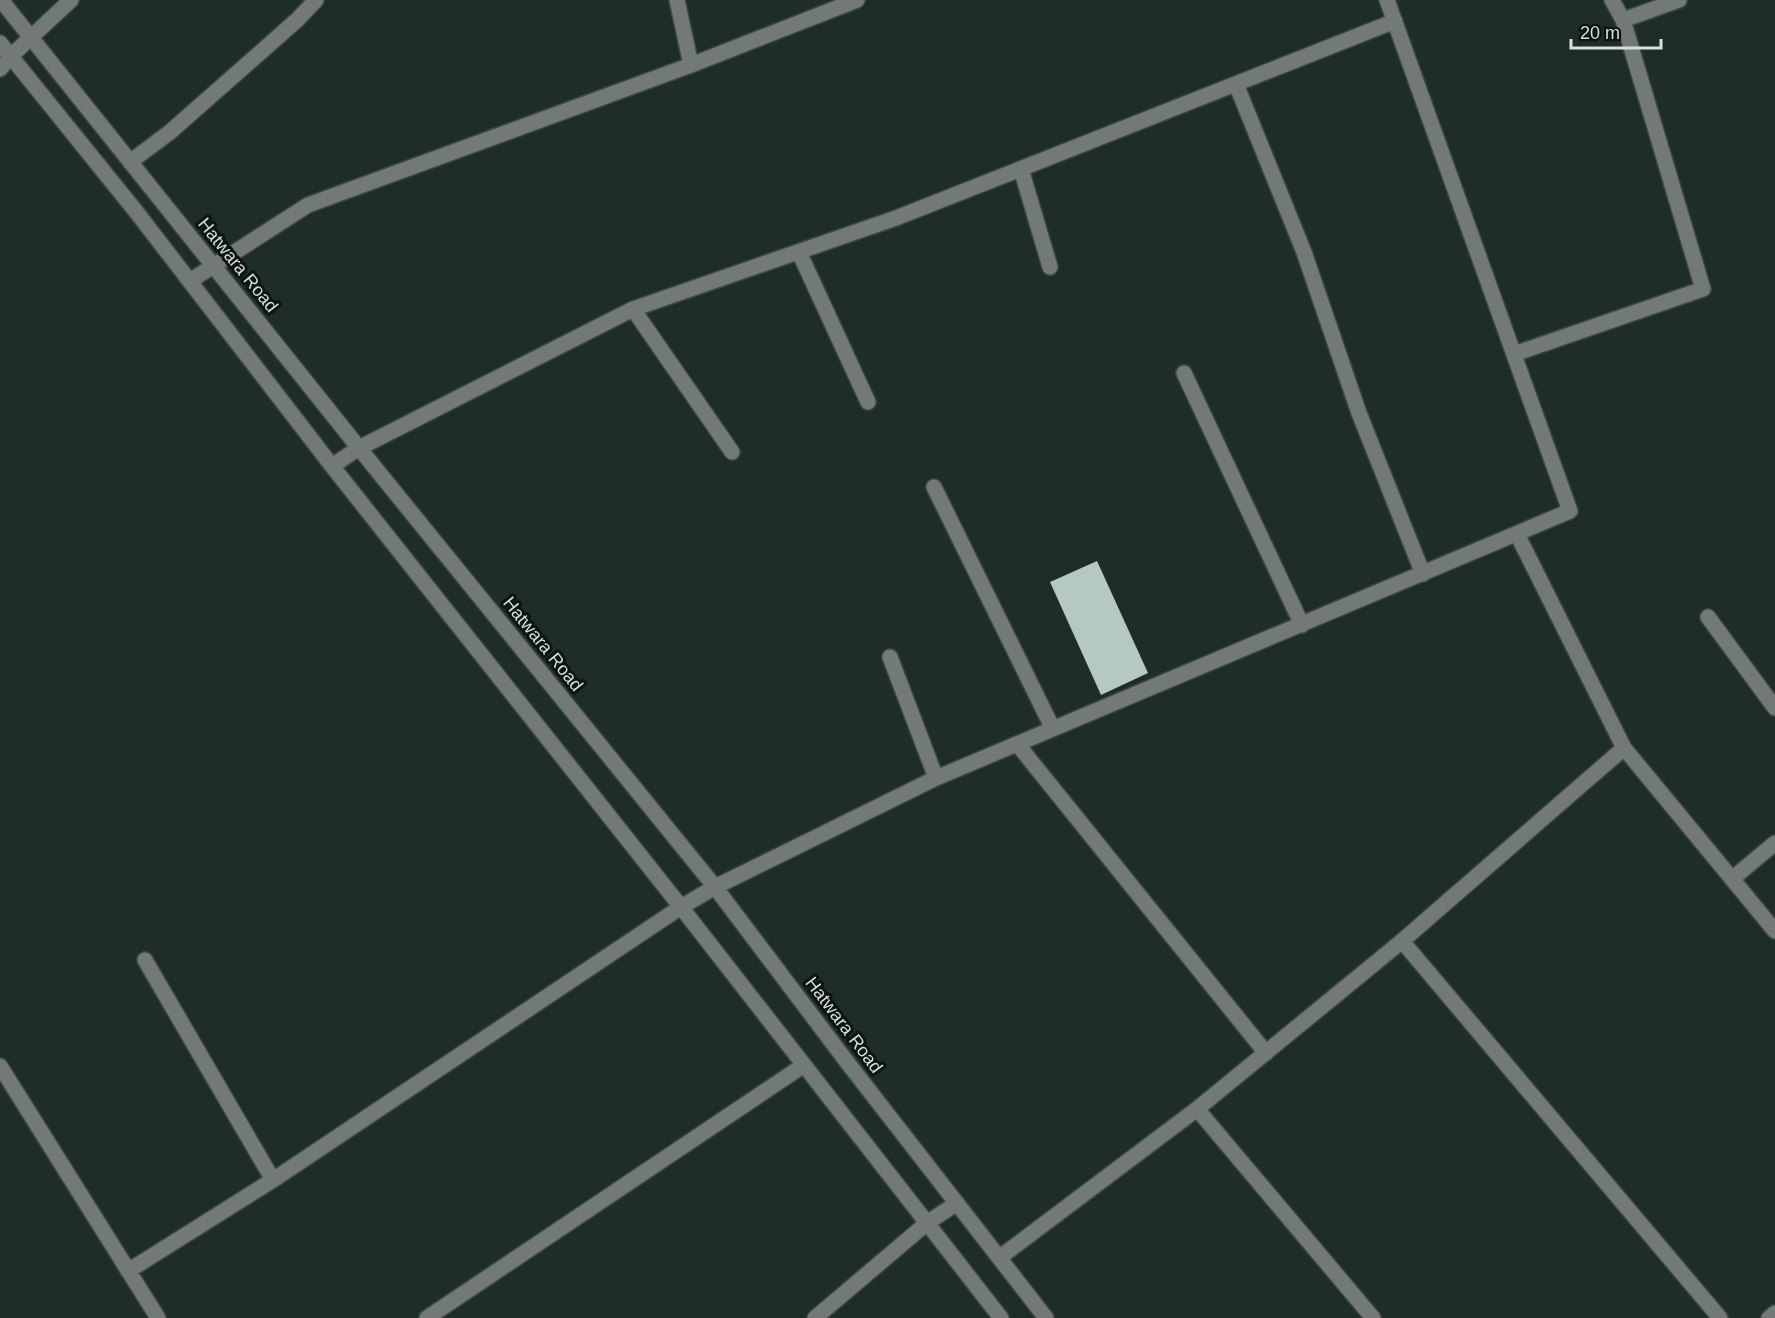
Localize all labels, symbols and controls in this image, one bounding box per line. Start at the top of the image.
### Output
scale bar [1571,12,1661,50]
text: 20 m [1580,23,1620,43]
street label: Hatwara Road [194,214,282,316]
street label: Hatwara Road [499,593,587,695]
street label: Hatwara Road [801,973,887,1077]

